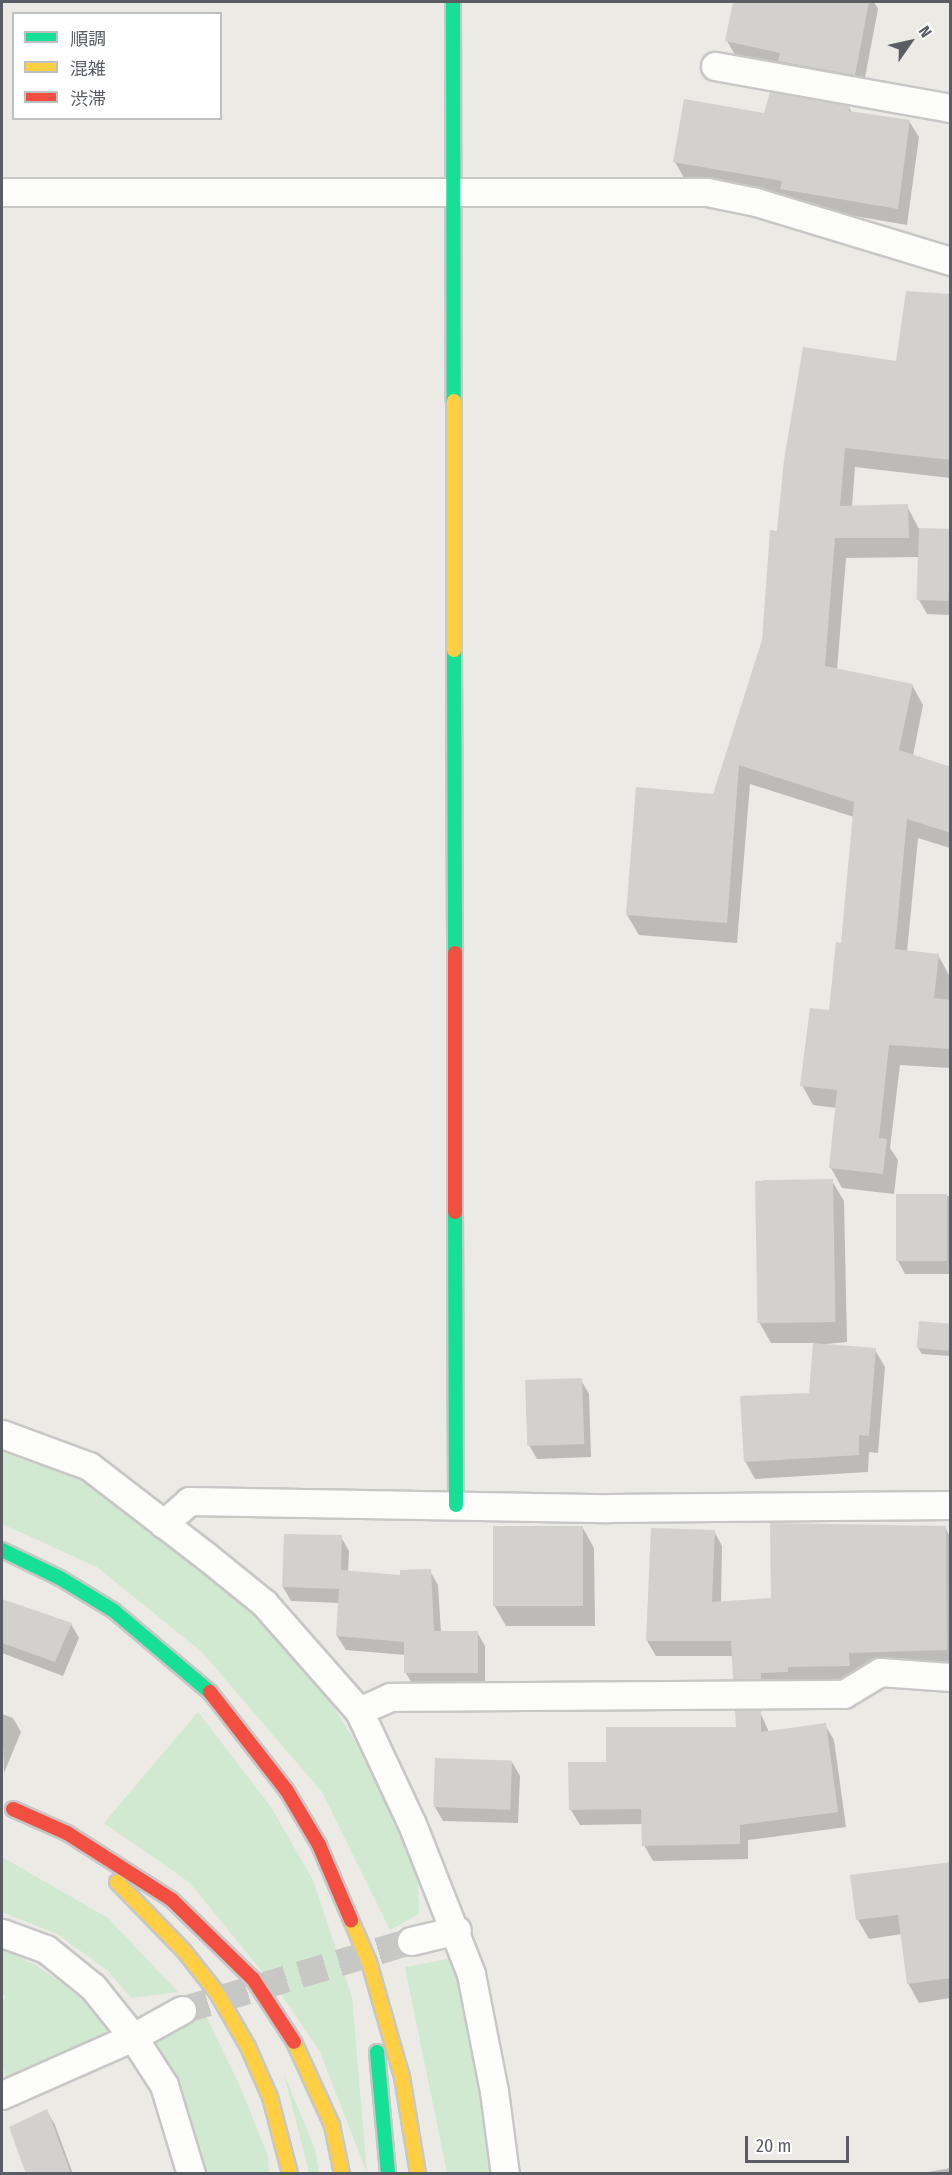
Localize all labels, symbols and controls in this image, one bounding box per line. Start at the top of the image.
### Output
legend [12,12,222,120]
north arrow [880,12,940,72]
text: N [915,22,936,41]
text: 順調 [70,28,106,50]
text: 混雑 [70,58,106,80]
text: 渋滞 [70,88,106,110]
scale bar [748,2124,852,2162]
text: 20 m [756,2135,791,2157]

